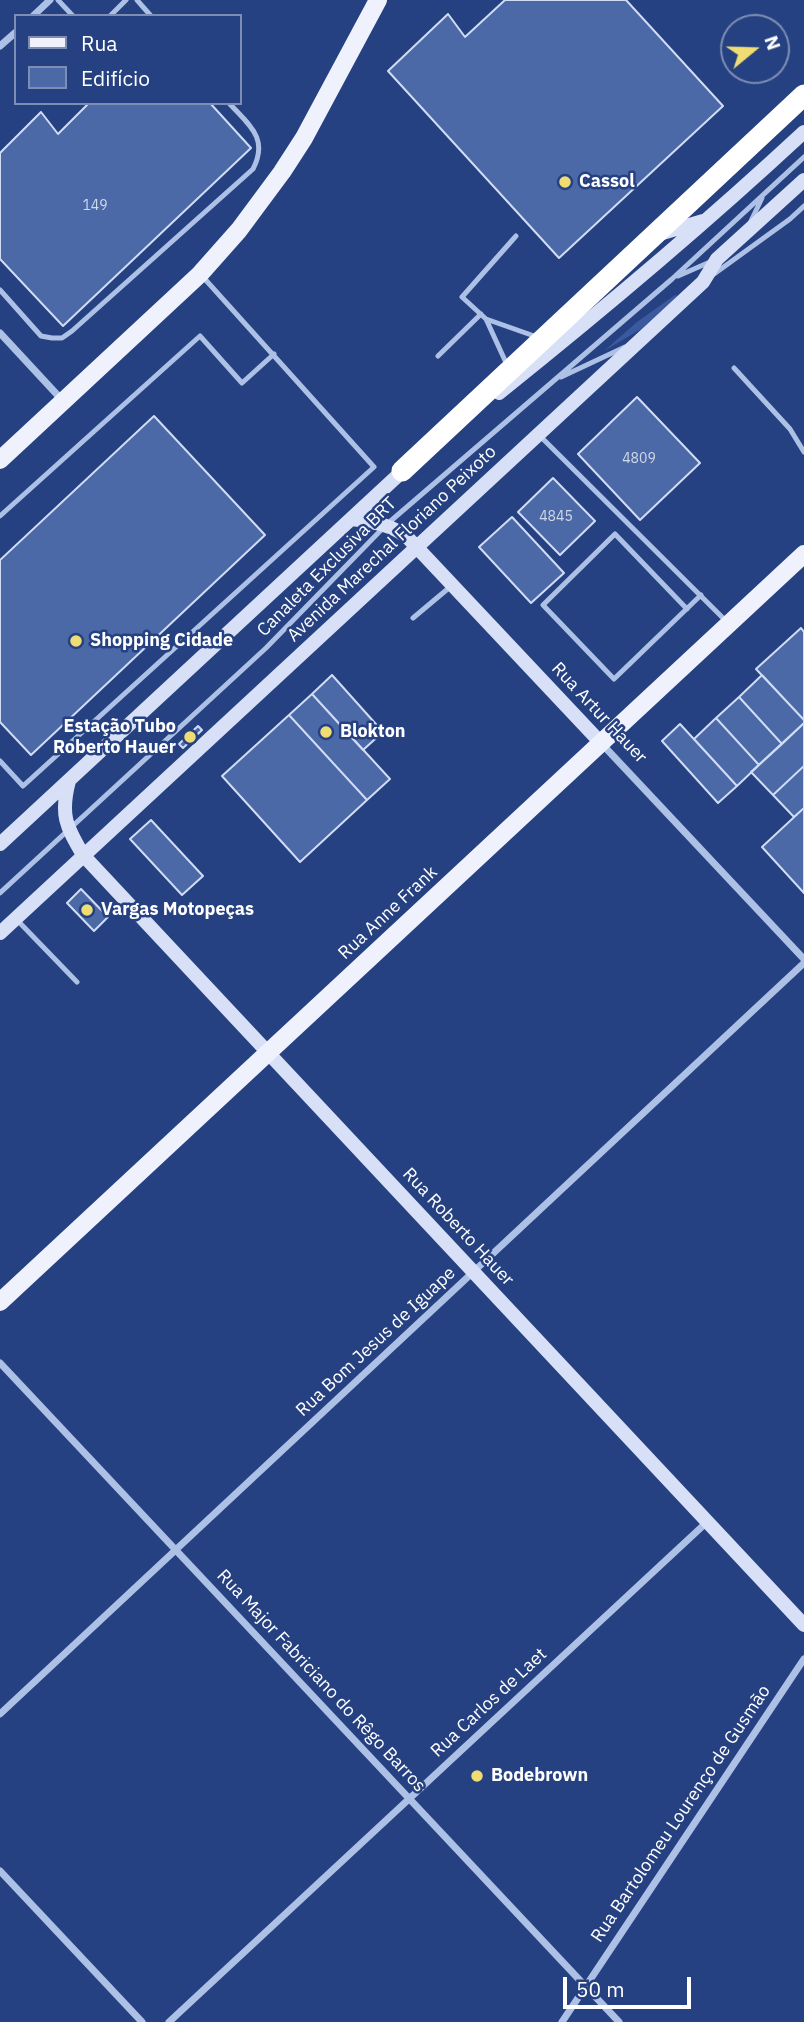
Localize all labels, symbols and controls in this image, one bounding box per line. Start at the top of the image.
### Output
legend [14,14,242,105]
north arrow [720,14,790,84]
text: Rua [81,29,118,57]
text: N [759,32,787,53]
text: Edifício [81,64,150,92]
place label: Cassol [579,171,635,193]
marker: Cassol [557,174,573,190]
house number: 149 [82,198,108,214]
street label: Avenida Marechal Floriano Peixoto [283,441,501,647]
house number: 4809 [622,451,656,467]
street label: Canaleta Exclusiva BRT [253,493,401,641]
house number: 4845 [539,509,573,525]
place label: Shopping Cidade [90,630,233,652]
marker: Shopping Cidade [68,633,84,649]
street label: Rua Artur Hauer [547,658,651,768]
place label: Estação Tubo Roberto Hauer [53,716,176,758]
place label: Blokton [340,721,406,743]
marker: Blokton [318,724,334,740]
marker: Estação Tubo Roberto Hauer [182,729,198,745]
street label: Rua Anne Frank [334,862,442,964]
place label: Vargas Motopeças [101,899,254,921]
marker: Vargas Motopeças [79,902,95,918]
street label: Rua Roberto Hauer [398,1163,518,1291]
street label: Rua Bom Jesus de Iguape [292,1263,460,1421]
street label: Rua Major Fabriciano do Rêgo Barros [212,1565,430,1797]
street label: Rua Carlos de Laet [427,1644,551,1762]
street label: Rua Bartolomeu Lourenço de Gusmão [587,1681,775,1947]
place label: Bodebrown [491,1765,588,1787]
marker: Bodebrown [469,1768,485,1784]
scale bar [566,1962,694,2006]
text: 50 m [576,1975,625,2003]

